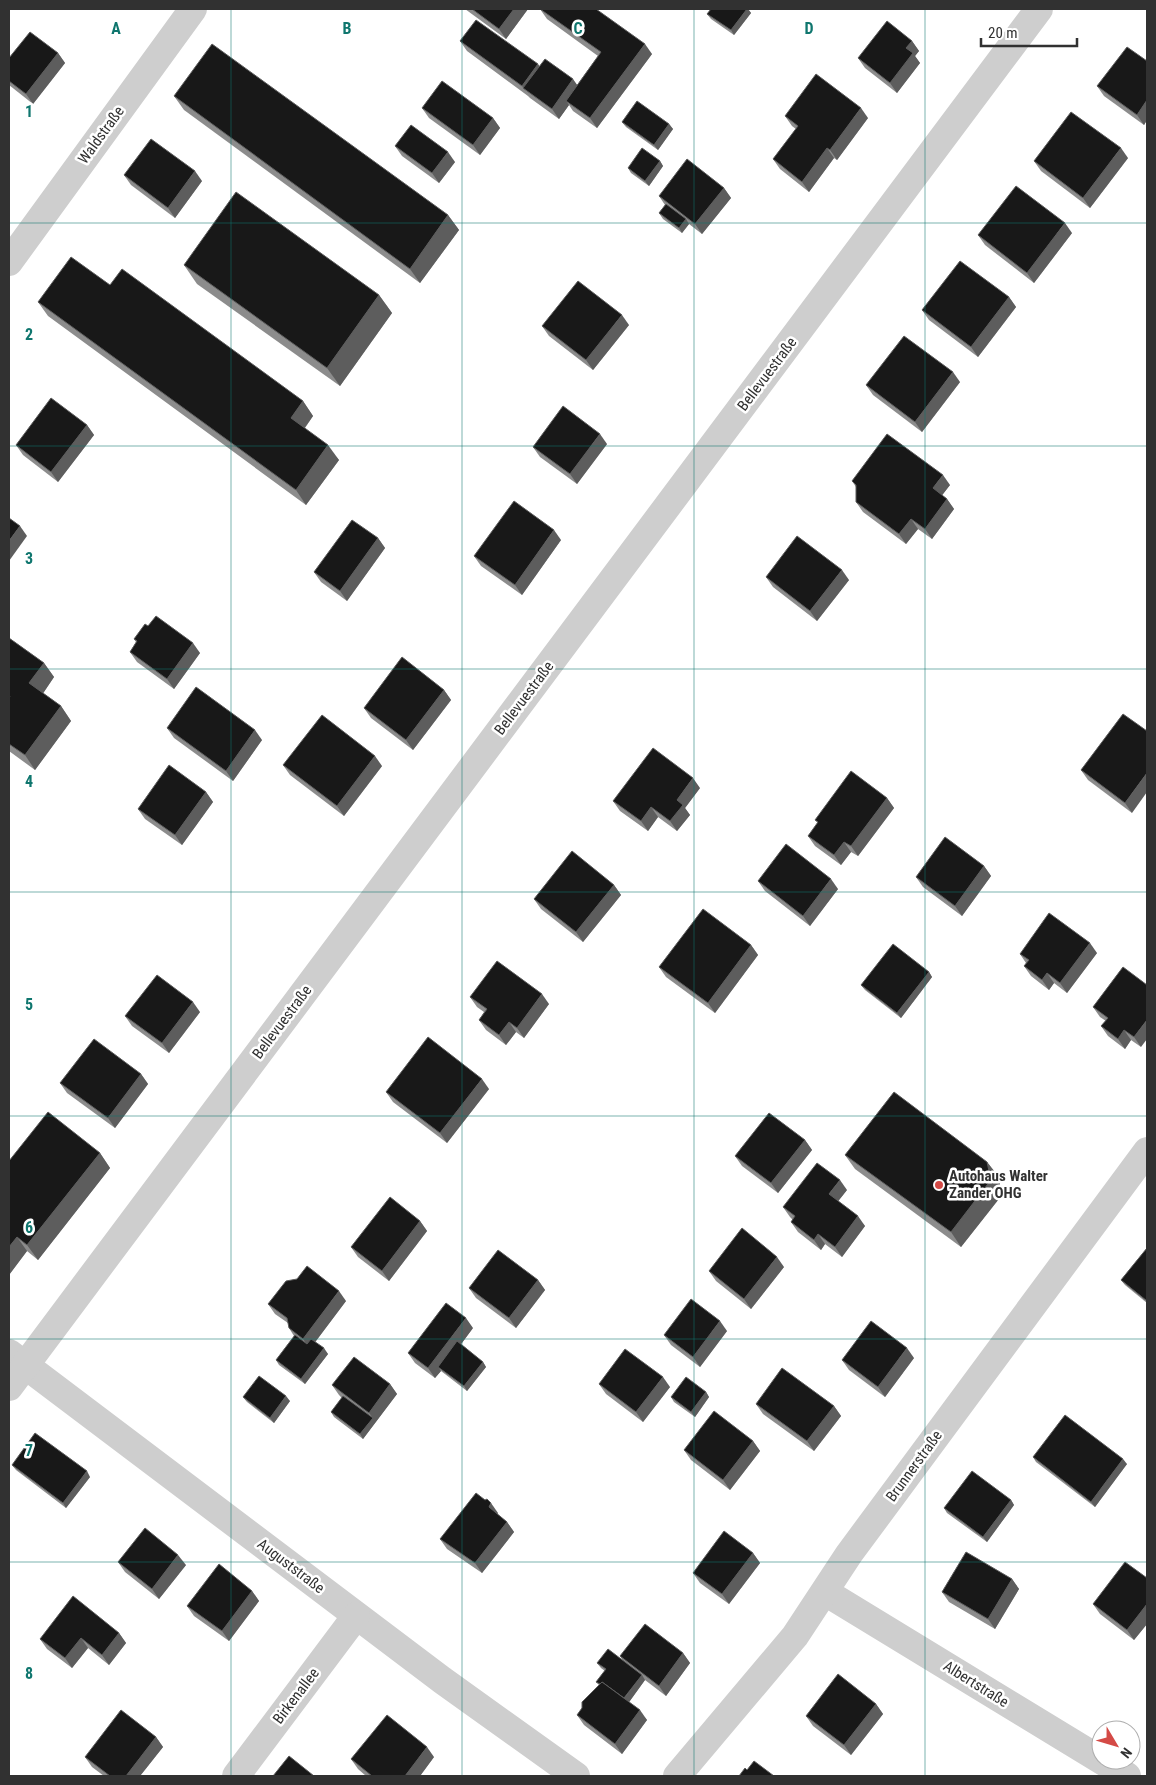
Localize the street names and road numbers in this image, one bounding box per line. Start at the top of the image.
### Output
street label: Waldstraße [74,103,128,167]
street label: Bellevuestraße [734,334,800,414]
street label: Bellevuestraße [491,658,557,738]
street label: Bellevuestraße [249,982,315,1062]
street label: Brunnerstraße [882,1427,946,1505]
street label: Auguststraße [254,1535,328,1597]
street label: Albertstraße [940,1657,1012,1711]
street label: Birkenallee [269,1665,323,1727]

